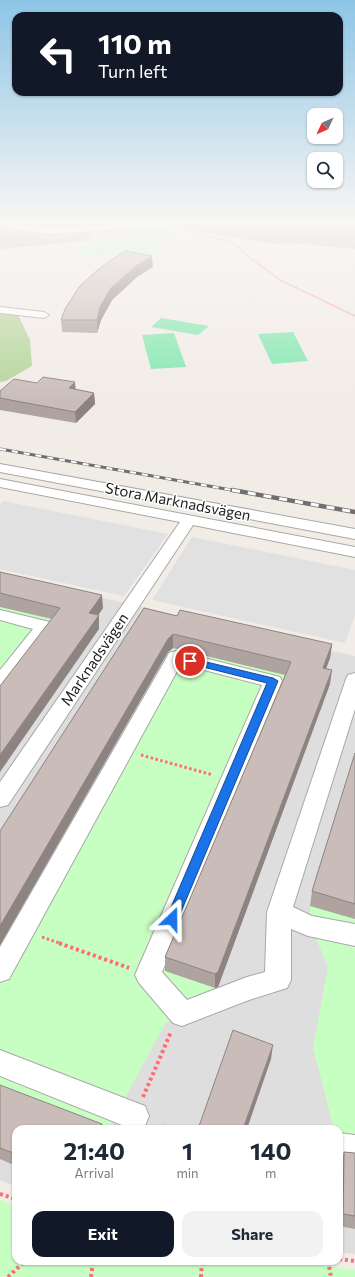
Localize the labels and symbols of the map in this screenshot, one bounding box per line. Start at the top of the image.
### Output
north arrow [307,108,343,144]
street label: Stora Marknadsvägen [104,478,252,524]
street label: Marknadsvägen [56,609,132,709]
pin [173,644,207,678]
position arrow [151,898,193,940]

